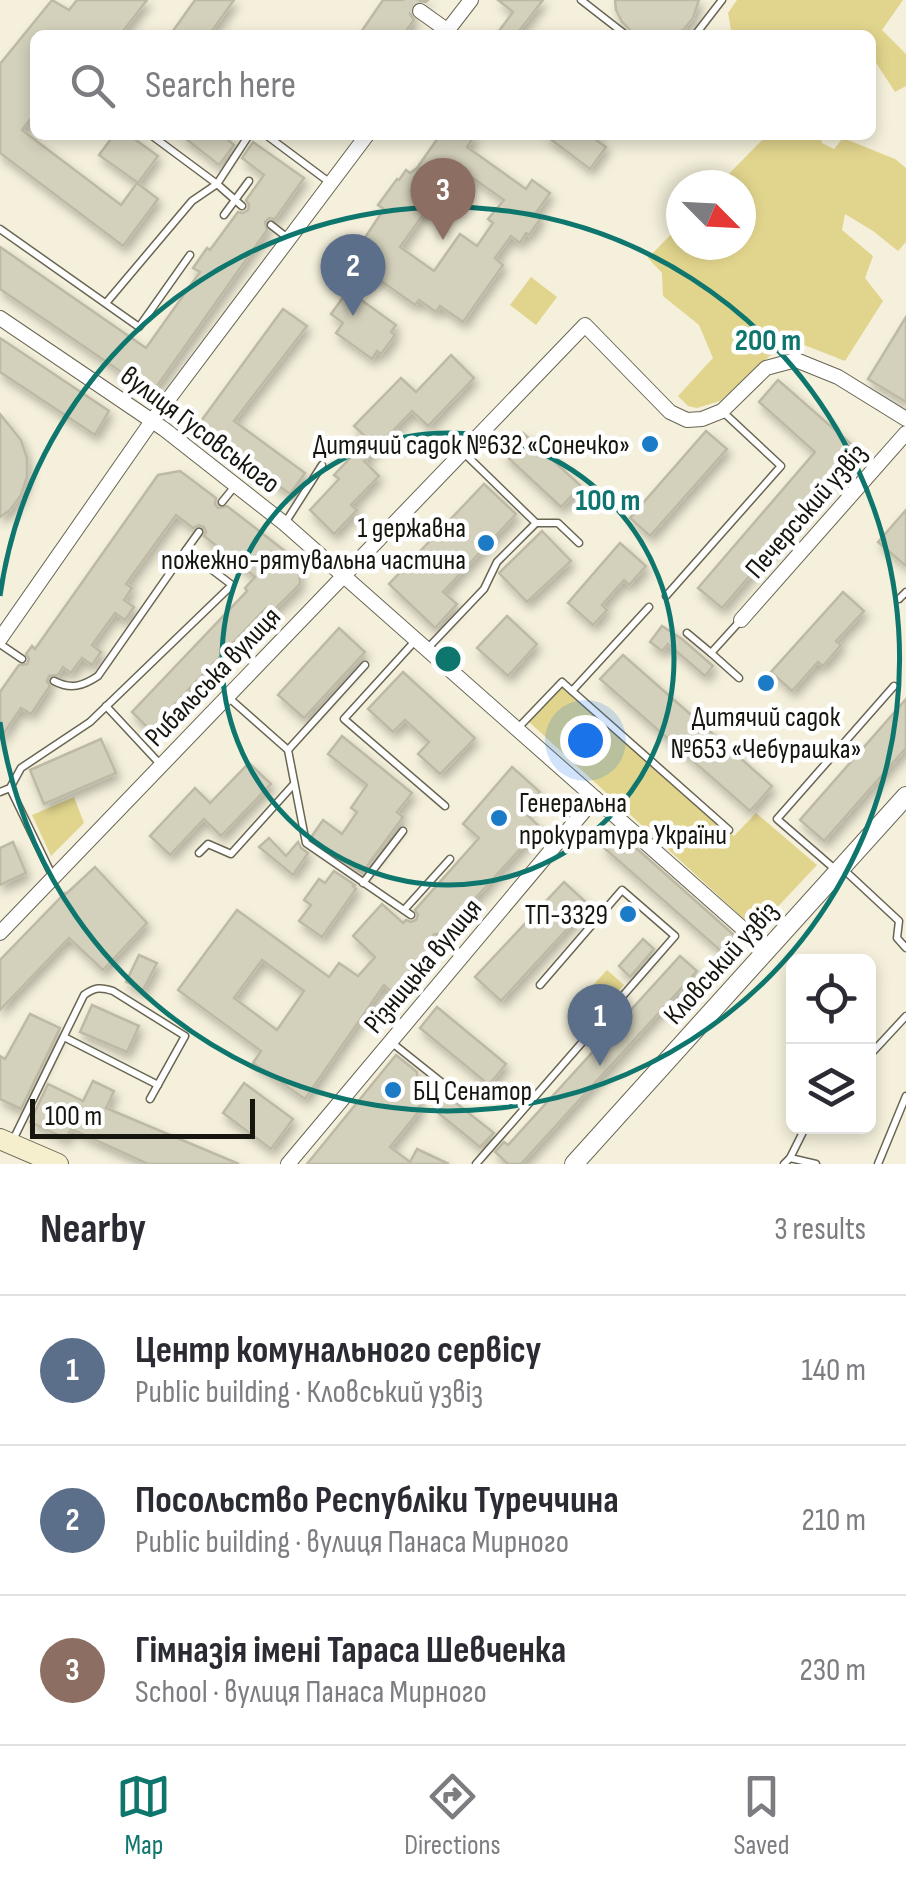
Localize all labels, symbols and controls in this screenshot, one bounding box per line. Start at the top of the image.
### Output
search box [30,30,876,140]
icon: search [65,58,120,113]
text: Search here [145,63,296,108]
pin: 3 [410,158,476,240]
north arrow [666,170,756,260]
pin: 2 [320,234,386,316]
text: 200 m [735,323,801,359]
street label: вулиця Гусовського [114,360,286,501]
place label: Дитячий садок №632 «Сонечко» [313,429,630,462]
marker: Дитячий садок №632 «Сонечко» [639,433,661,455]
street label: Печерський узвіз [739,437,874,585]
text: 100 m [576,483,640,519]
place label: 1 державна пожежно-рятувальна частина [161,512,466,577]
marker: 1 державна пожежно-рятувальна частина [475,532,497,554]
street label: Рибальська вулиця [138,601,288,753]
centre of rings [430,641,466,677]
marker: Дитячий садок №653 «Чебурашка» [755,672,777,694]
place label: Дитячий садок №653 «Чебурашка» [670,701,862,766]
your location [560,715,611,766]
place label: Генеральна прокуратура України [519,787,727,852]
marker: Генеральна прокуратура України [488,807,510,829]
street label: Різницька вулиця [357,892,489,1040]
street label: Кловський узвіз [657,895,785,1031]
place label: ТП-3329 [525,899,608,932]
marker: ТП-3329 [617,903,639,925]
map controls [786,954,876,1134]
button: locate [786,954,876,1044]
pin: 1 [568,984,632,1066]
button: layers [786,1044,876,1134]
place label: БЦ Сенатор [413,1075,532,1108]
marker: БЦ Сенатор [382,1079,404,1101]
scale bar [30,1094,255,1138]
text: 100 m [45,1100,102,1133]
text: Nearby [40,1204,146,1255]
text: 3 results [774,1210,866,1249]
text: Центр комунального сервісу [135,1328,541,1373]
text: 1 [66,1351,79,1390]
text: 140 m [802,1351,866,1390]
text: Public building · Кловський узвіз [135,1373,483,1412]
text: Посольство Республіки Туреччина [135,1478,619,1523]
text: 2 [65,1501,80,1540]
text: 210 m [802,1501,866,1540]
text: Public building · вулиця Панаса Мирного [135,1523,569,1562]
text: Гімназія імені Тараса Шевченка [135,1628,566,1673]
text: 3 [65,1651,80,1690]
text: 230 m [799,1651,866,1690]
text: School · вулиця Панаса Мирного [135,1673,487,1712]
tab: Map [116,1769,171,1862]
tab: Directions [404,1769,501,1862]
tab: Saved [733,1769,790,1862]

